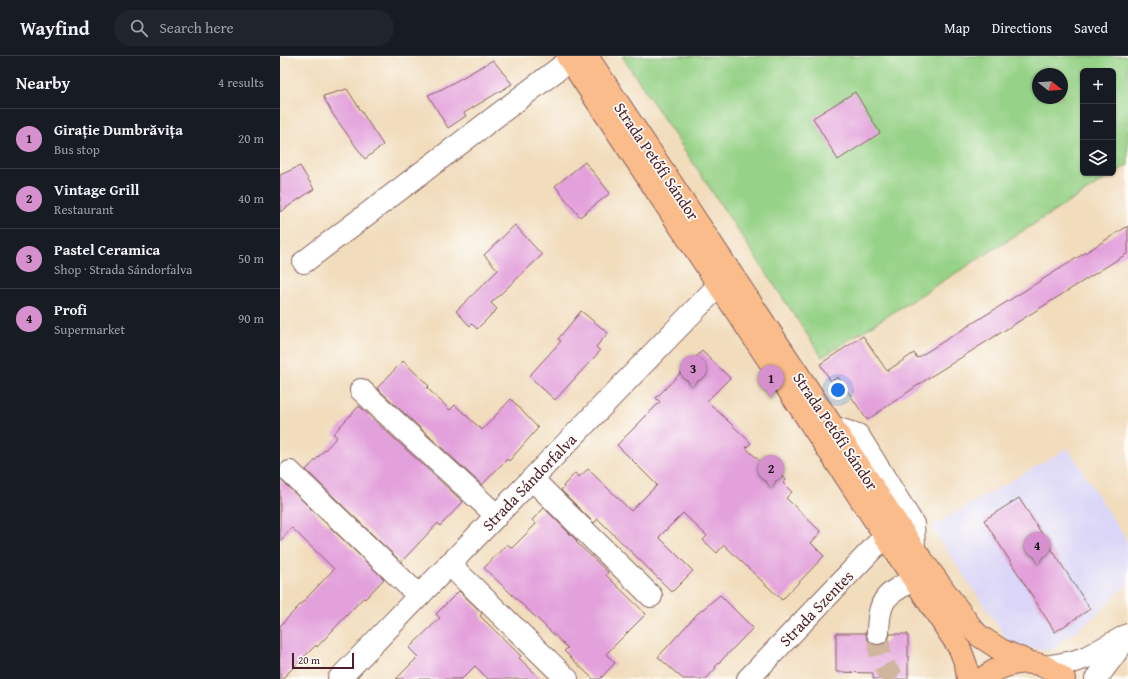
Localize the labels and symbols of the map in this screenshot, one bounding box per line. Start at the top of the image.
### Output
north arrow [1032,68,1068,104]
street label: Strada Petőfi Sándor [609,97,706,225]
pin: 3 [680,355,706,388]
pin: 1 [758,365,784,398]
street label: Strada Petőfi Sándor [788,367,885,495]
your location [828,380,848,400]
street label: Strada Sándorfalva [476,428,582,536]
pin: 2 [758,455,784,488]
pin: 4 [1024,532,1050,565]
street label: Strada Szentes [773,564,859,652]
scale bar [292,651,354,670]

